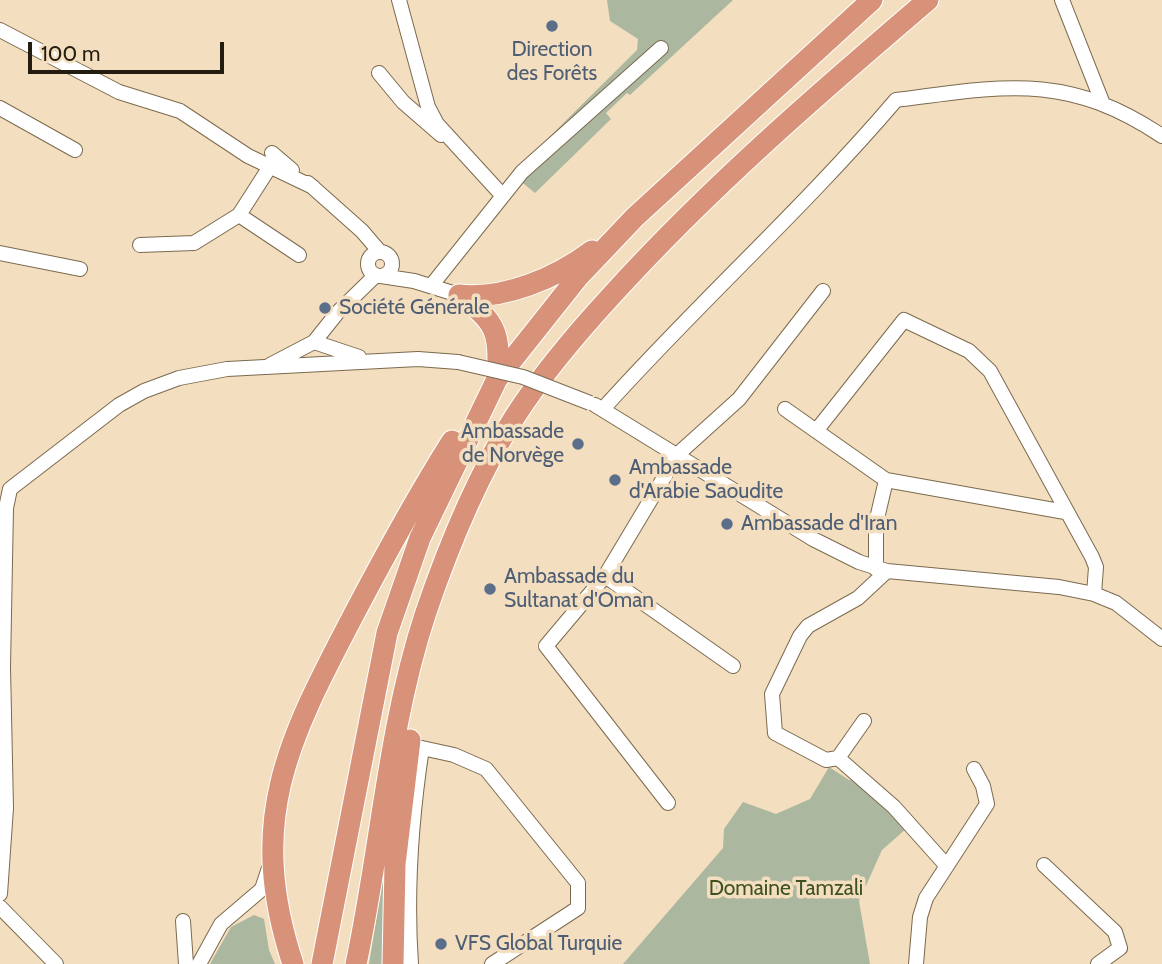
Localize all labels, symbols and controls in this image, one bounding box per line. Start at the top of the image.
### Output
marker: Direction des Forêts [544,18,560,34]
scale bar [32,28,228,72]
place label: Direction des Forêts [507,37,597,87]
text: 100 m [41,41,100,66]
place label: Société Générale [339,295,489,321]
marker: Société Générale [317,300,333,316]
place label: Ambassade de Norvège [461,419,564,469]
marker: Ambassade de Norvège [570,436,586,452]
place label: Ambassade d'Arabie Saoudite [629,455,783,505]
marker: Ambassade d'Arabie Saoudite [607,472,623,488]
place label: Ambassade d'Iran [741,511,897,537]
marker: Ambassade d'Iran [719,516,735,532]
place label: Ambassade du Sultanat d'Oman [504,564,654,614]
marker: Ambassade du Sultanat d'Oman [482,581,498,597]
park label: Domaine Tamzali [709,876,863,902]
place label: VFS Global Turquie [455,931,622,957]
marker: VFS Global Turquie [433,936,449,952]

